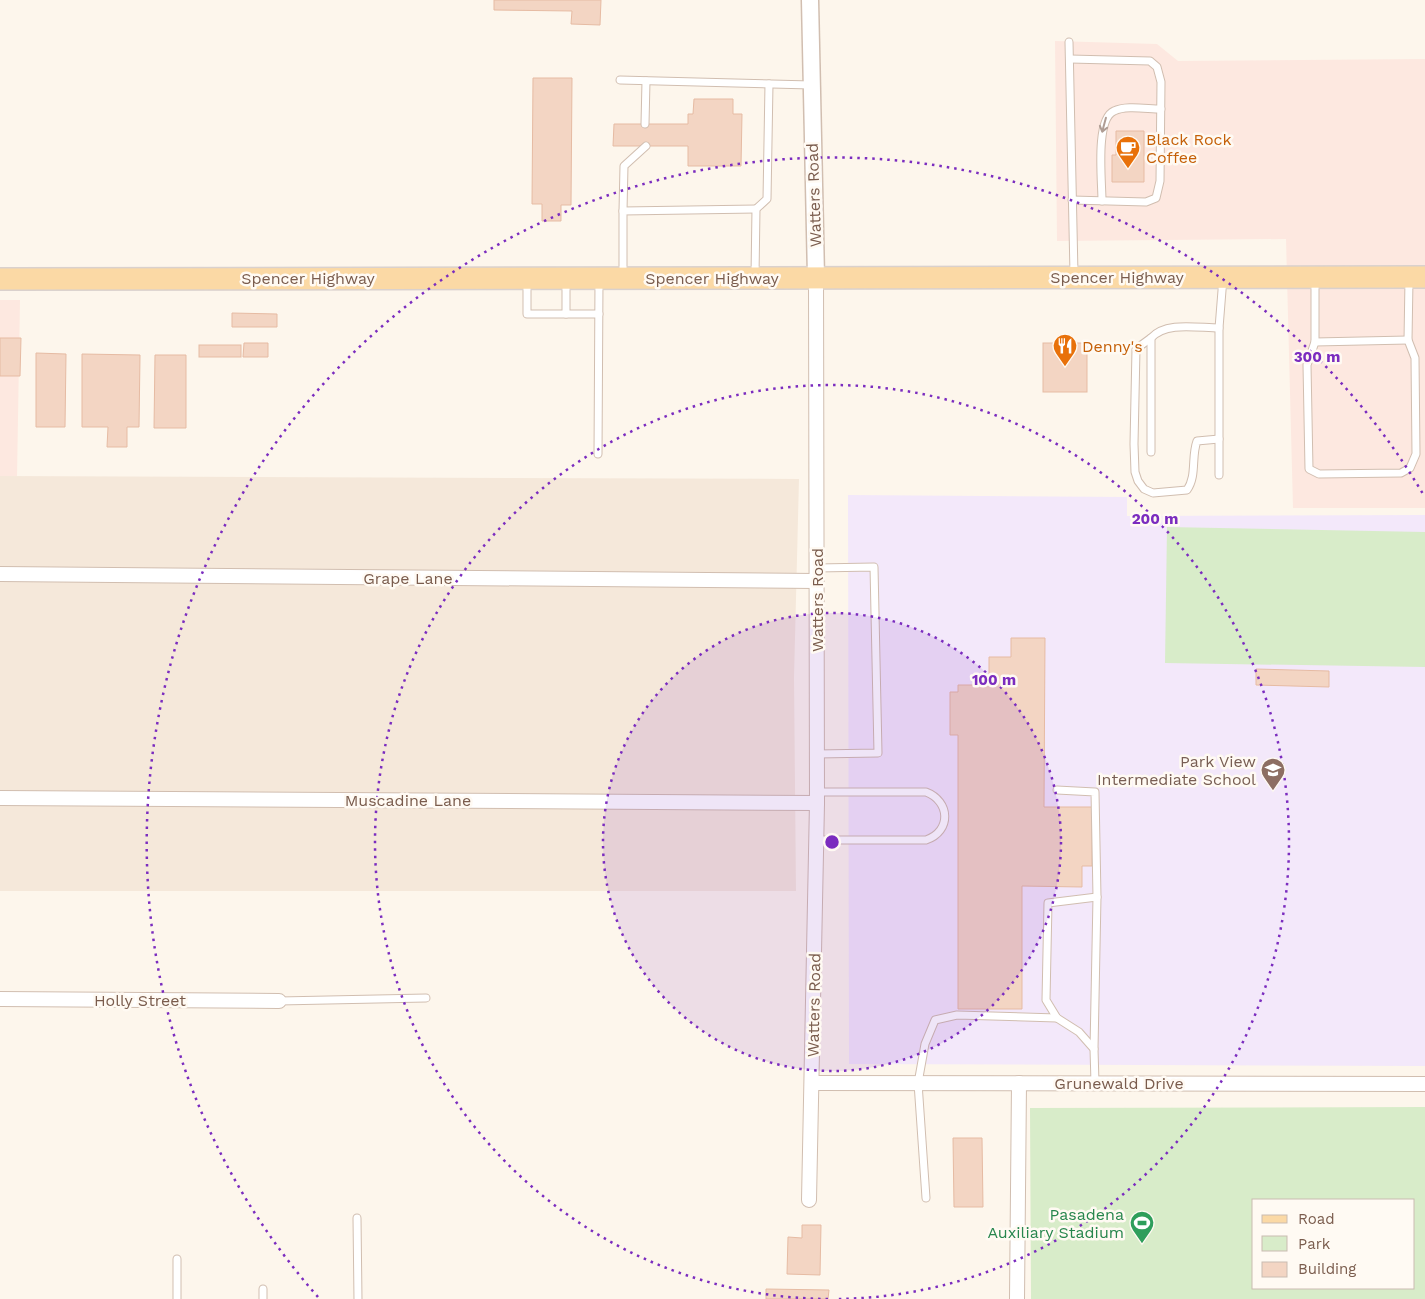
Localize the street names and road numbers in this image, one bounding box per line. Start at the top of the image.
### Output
street label: Watters Road [803,143,825,247]
street label: Spencer Highway [1050,268,1184,287]
street label: Spencer Highway [241,269,375,288]
street label: Spencer Highway [645,269,779,288]
street label: Watters Road [808,548,827,652]
street label: Grape Lane [363,569,453,588]
street label: Muscadine Lane [345,791,471,810]
street label: Watters Road [804,953,824,1057]
street label: Holly Street [94,991,186,1010]
street label: Grunewald Drive [1054,1074,1184,1093]

